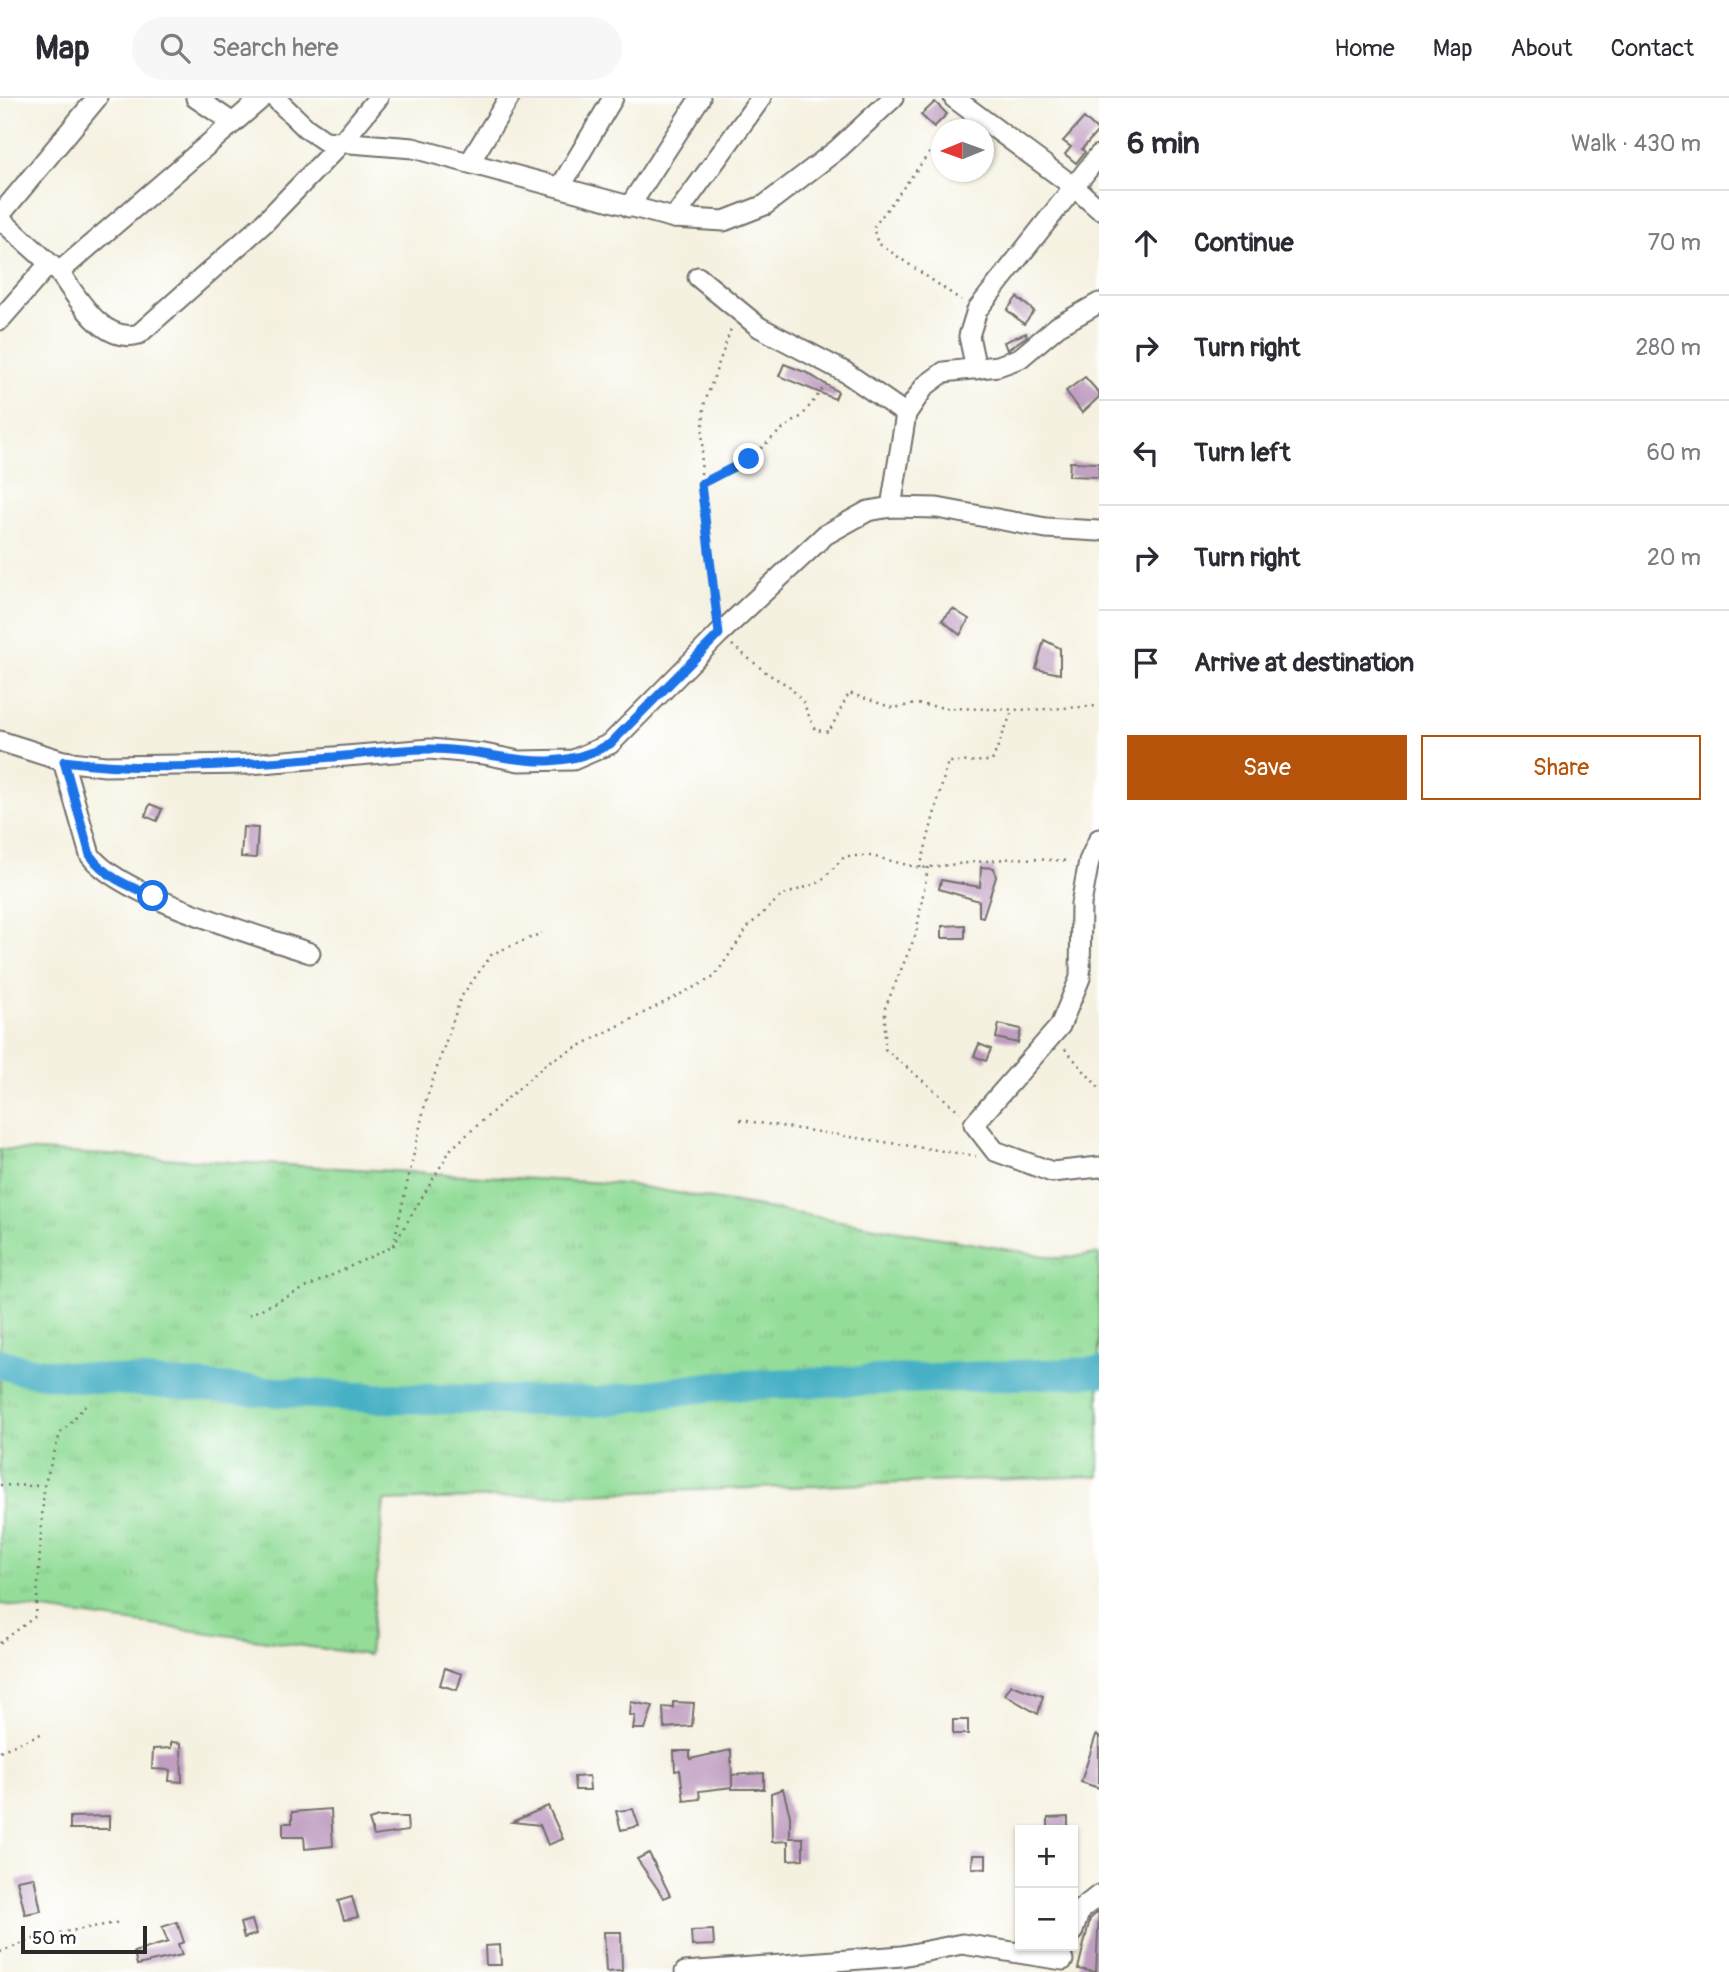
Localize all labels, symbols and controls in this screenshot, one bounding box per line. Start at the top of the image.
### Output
search box [132,17,622,80]
text: Map [35,28,90,69]
icon: search [156,29,194,67]
text: Search here [212,32,339,64]
text: Home [1334,34,1395,63]
text: Map [1433,34,1473,63]
text: About [1511,34,1573,63]
text: Contact [1611,34,1694,63]
north arrow [931,119,994,182]
text: 6 min [1127,125,1200,162]
text: Walk · 430 m [1571,129,1701,158]
icon: ahead [1127,224,1165,262]
text: Continue [1194,227,1294,259]
text: 70 m [1648,228,1701,257]
icon: right [1127,329,1165,367]
text: Turn right [1194,332,1300,364]
text: 280 m [1635,333,1701,362]
icon: left [1127,434,1165,472]
text: Turn left [1194,437,1290,469]
text: 60 m [1646,438,1701,467]
route end [733,443,764,474]
icon: right [1127,539,1165,577]
text: Turn right [1194,542,1300,574]
text: 20 m [1647,543,1701,572]
icon: arrive [1127,644,1165,682]
text: Arrive at destination [1194,647,1414,679]
button: Save [1127,735,1407,800]
button: Share [1421,735,1701,800]
route start [137,880,168,911]
map controls [1015,1825,1078,1951]
button: + [1015,1825,1078,1888]
button: − [1015,1888,1078,1951]
scale bar [21,1923,147,1955]
text: 50 m [32,1926,76,1950]

